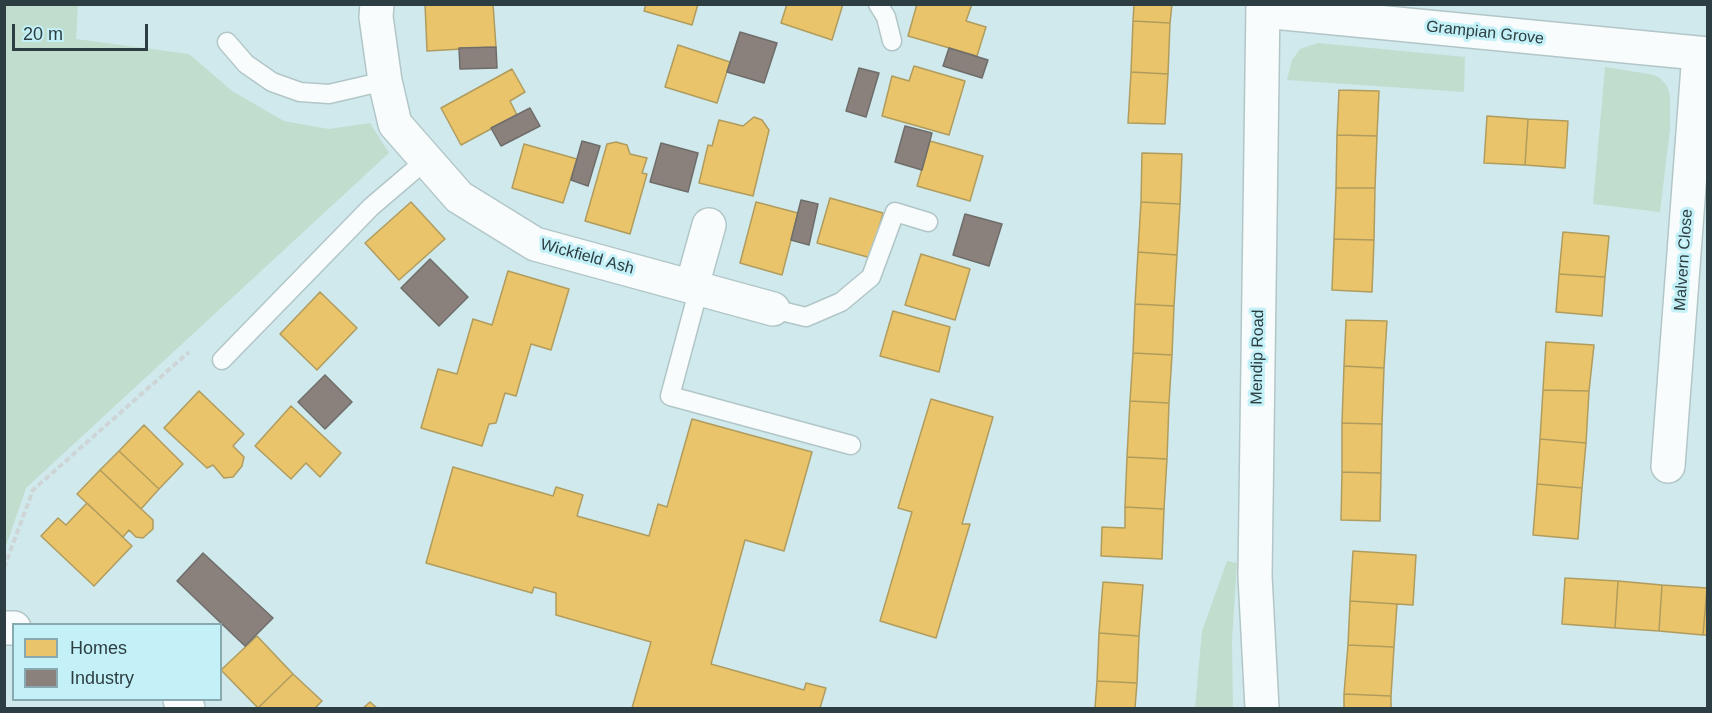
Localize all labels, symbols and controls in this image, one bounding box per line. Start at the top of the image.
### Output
scale bar [15,12,152,50]
street label: Grampian Grove [1425,17,1545,49]
text: 20 m [23,24,63,44]
street label: Malvern Close [1671,208,1697,312]
street label: Wickfield Ash [538,235,636,279]
street label: Mendip Road [1248,309,1268,405]
legend [12,623,222,701]
text: Homes [70,638,127,658]
text: Industry [70,668,134,688]

